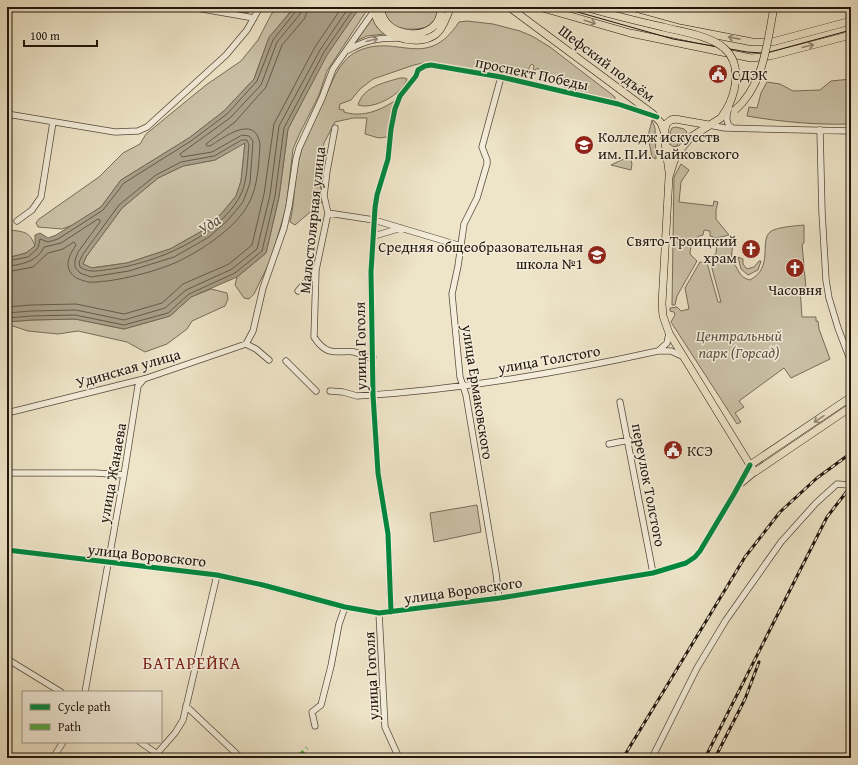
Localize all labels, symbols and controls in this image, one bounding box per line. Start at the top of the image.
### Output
one-way arrow [583,19,596,26]
street label: Шефский подъём [554,20,660,106]
scale bar [24,22,97,48]
text: 100 m [30,27,60,44]
one-way arrow [728,34,741,42]
one-way arrow [365,35,378,43]
one-way arrow [801,42,814,49]
street label: проспект Победы [473,51,591,95]
public building icon: СДЭК [707,63,729,85]
place label: СДЭК [732,64,768,85]
place label: Колледж искусств им. П.И. Чайковского [598,126,739,164]
school or university icon: Колледж искусств им. П.И. Чайковского [573,134,595,156]
street label: Малостолярная улица [294,145,330,294]
water label: Уда [193,207,226,240]
place label: Свято-Троицкий храм [627,230,737,268]
place label: Средняя общеобразовательная школа №1 [378,236,583,274]
church icon: Свято-Троицкий храм [740,238,762,260]
school or university icon: Средняя общеобразовательная школа №1 [586,244,608,266]
church icon: Часовня [784,257,806,279]
place label: Часовня [768,279,823,300]
street label: улица Гоголя [349,301,371,391]
street label: улица Ермаковского [457,322,499,461]
park label: Центральный парк (Горсад) [696,325,782,363]
street label: улица Толстого [495,340,602,379]
street label: Удинская улица [73,343,184,393]
one-way arrow [814,415,825,423]
street label: улица Жанаева [93,420,131,526]
street label: переулок Толстого [627,422,671,549]
public building icon: КСЭ [662,439,684,461]
place label: КСЭ [687,440,713,461]
street label: улица Воровского [86,538,208,572]
street label: улица Воровского [402,571,524,609]
street label: улица Гоголя [358,631,384,722]
district label: БАТАРЕЙКА [143,650,241,675]
legend [22,691,162,743]
text: Cycle path [58,698,111,715]
text: Path [58,718,81,735]

